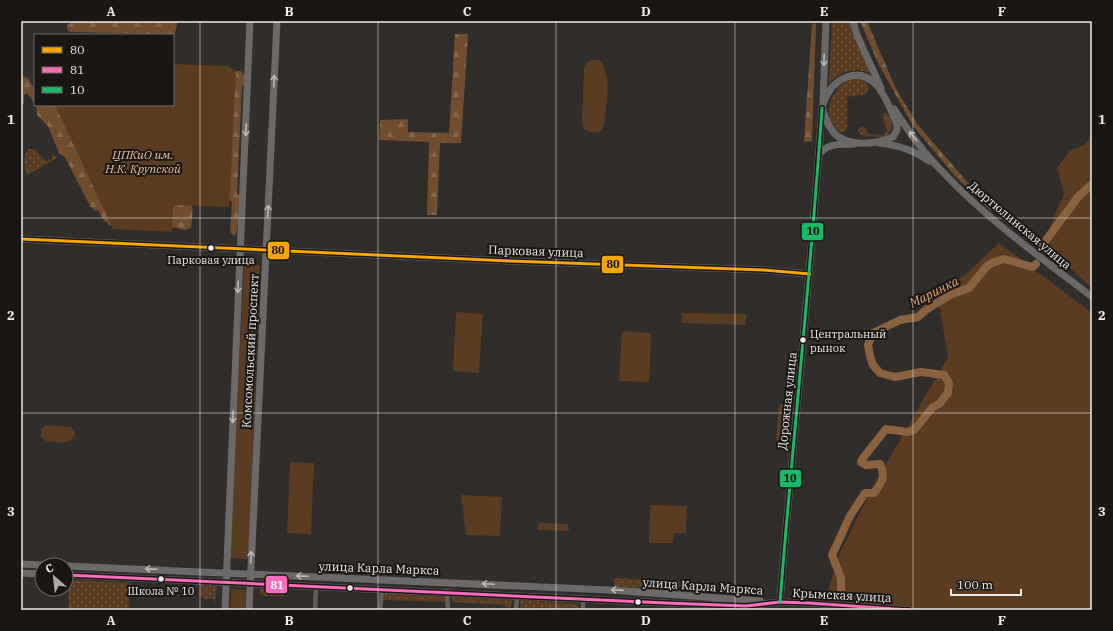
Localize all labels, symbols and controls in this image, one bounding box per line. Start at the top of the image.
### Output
text: A [106,3,116,20]
text: B [284,3,294,20]
text: C [463,3,472,20]
text: D [641,3,651,20]
text: E [820,3,828,20]
text: F [998,3,1006,20]
legend [34,34,174,106]
text: 80 [70,42,84,57]
one-way arrow [821,53,828,66]
text: 81 [70,62,84,77]
one-way arrow [271,75,278,88]
text: 10 [70,82,84,97]
text: 1 [7,111,15,128]
text: 1 [1098,111,1106,128]
one-way arrow [242,123,250,136]
one-way arrow [909,131,917,142]
park label: ЦПКиО им. Н.К. Крупской [104,147,181,176]
street label: Дюртюлинская улица [966,178,1075,273]
one-way arrow [264,205,271,218]
line badge: 10 [801,222,824,241]
text: 10 [806,224,820,238]
line badge: 80 [267,241,290,260]
street label: Парковая улица [488,242,584,260]
marker: Парковая улица [206,243,216,253]
text: 80 [271,243,285,257]
place label: Парковая улица [167,253,255,267]
line badge: 80 [601,255,624,274]
text: 80 [606,257,620,271]
water label: Маринка [906,272,962,312]
street label: Комсомольский проспект [238,274,262,428]
one-way arrow [234,280,242,293]
text: 2 [7,307,15,324]
text: 2 [1098,307,1106,324]
place label: Центральный рынок [810,327,886,355]
marker: Центральный рынок [798,335,808,345]
street label: Дорожная улица [774,351,800,451]
one-way arrow [229,410,236,423]
line badge: 10 [779,469,802,488]
text: 10 [783,471,797,485]
text: 3 [7,503,15,520]
text: 3 [1098,503,1106,520]
one-way arrow [247,551,254,564]
north arrow [34,557,74,597]
street label: улица Карла Маркса [318,558,440,578]
text: С [43,560,56,576]
one-way arrow [145,566,158,573]
scale bar [951,571,1021,597]
one-way arrow [296,572,309,580]
marker: Школа № 10 [156,574,166,584]
street label: улица Карла Маркса [642,574,764,598]
line badge: 81 [265,575,288,594]
text: 100 m [957,577,993,592]
text: 81 [270,578,284,592]
one-way arrow [482,580,495,588]
unlabelled marker [345,583,355,593]
place label: Школа № 10 [128,584,195,598]
street label: Крымская улица [792,585,892,605]
one-way arrow [611,587,624,594]
unlabelled marker [633,597,643,607]
text: A [106,612,116,629]
text: B [284,612,294,629]
text: C [463,612,472,629]
text: D [641,612,651,629]
text: E [820,612,828,629]
text: F [998,612,1006,629]

